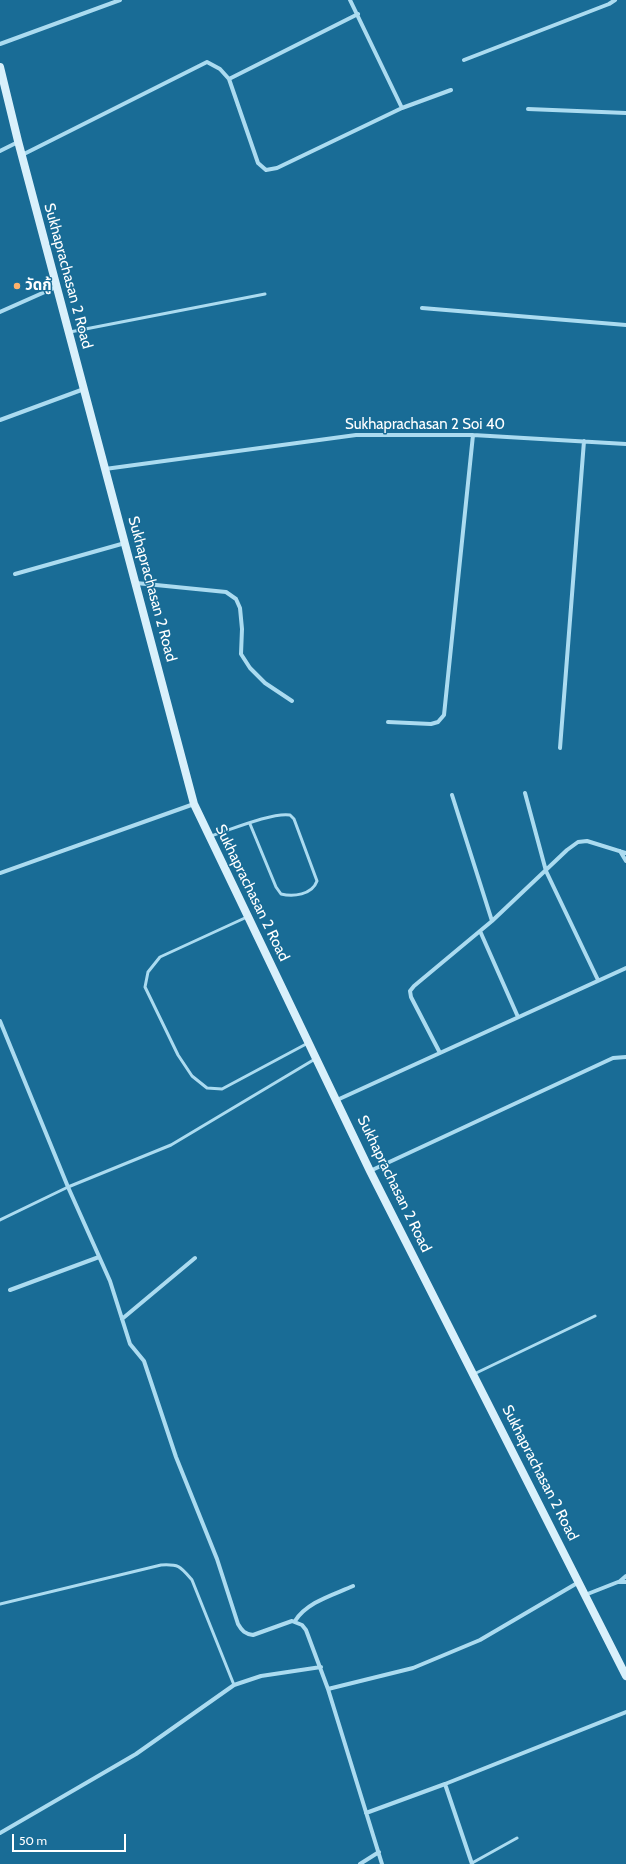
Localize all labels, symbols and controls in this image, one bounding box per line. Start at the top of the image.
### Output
street label: Sukhaprachasan 2 Road [40,201,96,351]
place label: วัดกู้ [25,277,52,295]
marker: วัดกู้ [12,281,22,291]
street label: Sukhaprachasan 2 Soi 40 [345,416,505,434]
street label: Sukhaprachasan 2 Road [124,514,180,664]
street label: Sukhaprachasan 2 Road [211,822,293,964]
street label: Sukhaprachasan 2 Road [353,1113,435,1255]
street label: Sukhaprachasan 2 Road [498,1402,582,1544]
scale bar [14,1826,128,1852]
text: 50 m [19,1833,47,1848]

